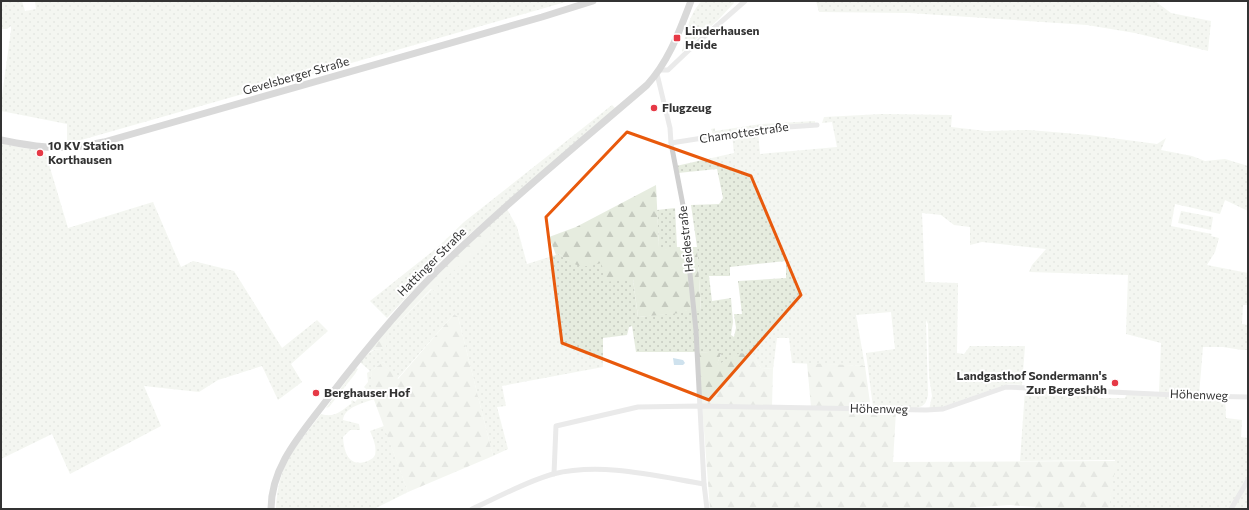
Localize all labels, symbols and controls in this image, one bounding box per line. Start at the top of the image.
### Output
place label: Linderhausen Heide [685,23,760,51]
marker: Linderhausen Heide [672,33,682,43]
street label: Gevelsberger Straße [241,53,351,97]
place label: Flugzeug [662,100,712,114]
marker: Flugzeug [649,103,659,113]
street label: Chamottestraße [698,119,789,145]
place label: 10 KV Station Korthausen [48,138,124,166]
marker: 10 KV Station Korthausen [35,148,45,158]
street label: Heidestraße [675,205,695,273]
street label: Hattinger Straße [394,224,469,299]
place label: Landgasthof Sondermann's Zur Bergeshöh [956,368,1107,396]
marker: Landgasthof Sondermann's Zur Bergeshöh [1110,378,1120,388]
place label: Berghauser Hof [324,385,410,399]
street label: Höhenweg [1170,386,1229,402]
marker: Berghauser Hof [311,388,321,398]
street label: Höhenweg [850,400,909,416]

